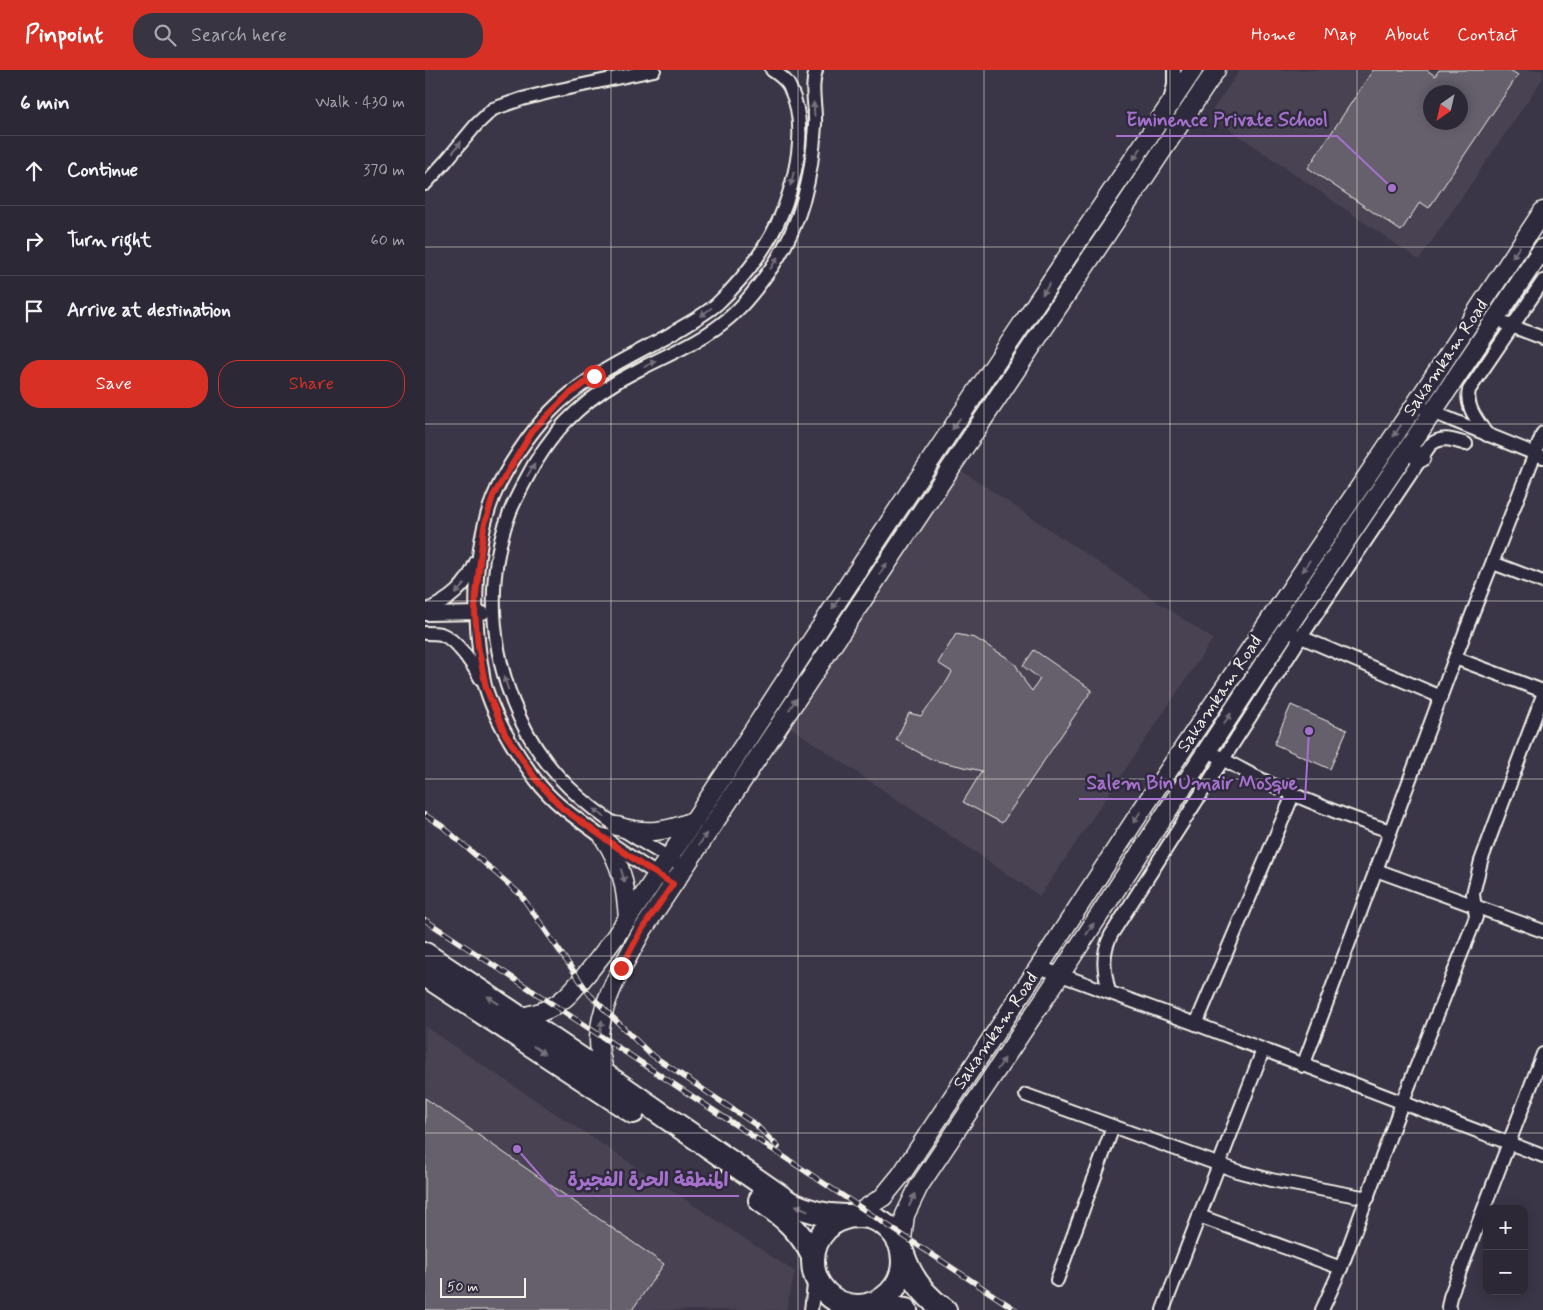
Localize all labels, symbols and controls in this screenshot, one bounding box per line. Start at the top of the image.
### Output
search box [133,13,483,58]
text: Pinpoint [25,20,103,51]
icon: search [151,21,179,49]
text: Search here [191,23,287,48]
text: Home [1251,23,1296,47]
text: Map [1324,23,1357,47]
text: About [1385,23,1429,47]
text: Contact [1457,23,1518,47]
north arrow [1423,85,1468,130]
text: 6 min [20,89,70,117]
text: Walk · 430 m [315,92,405,113]
one-way arrow [810,101,818,117]
callout: Eminence Private School [1116,102,1337,136]
text: Eminence Private School [1126,108,1328,133]
one-way arrow [452,140,462,154]
one-way arrow [1132,147,1142,161]
icon: ahead [20,157,48,185]
text: Continue [67,158,138,183]
text: 370 m [363,160,405,181]
one-way arrow [788,171,796,186]
icon: right [20,227,48,255]
text: Turn right [67,228,151,253]
text: 60 m [371,230,405,251]
one-way arrow [1511,245,1521,259]
one-way arrow [769,257,778,270]
one-way arrow [1041,283,1051,296]
street label: Sakamkam Road [1398,295,1494,421]
icon: arrive [20,297,48,325]
text: Arrive at destination [67,298,231,323]
one-way arrow [699,307,713,317]
button: Save [20,360,208,408]
button: Share [218,360,405,408]
one-way arrow [643,360,657,368]
route start [583,365,606,388]
one-way arrow [951,418,961,431]
one-way arrow [1392,424,1402,438]
one-way arrow [526,464,535,477]
one-way arrow [1301,559,1311,572]
one-way arrow [878,562,888,576]
one-way arrow [454,582,466,594]
one-way arrow [832,596,841,610]
street label: Sakamkam Road [1172,631,1268,757]
one-way arrow [502,675,510,690]
one-way arrow [788,697,798,711]
one-way arrow [1222,713,1232,726]
callout: Salem Bin Umair Mosque [1079,765,1305,799]
text: Salem Bin Umair Mosque [1087,771,1297,796]
one-way arrow [592,808,606,818]
one-way arrow [1132,810,1142,823]
one-way arrow [698,833,708,846]
one-way arrow [619,869,627,884]
one-way arrow [1086,922,1095,936]
route end [610,957,633,980]
street label: Sakamkam Road [948,968,1044,1094]
one-way arrow [487,995,500,1005]
one-way arrow [597,1018,605,1034]
one-way arrow [532,1045,545,1055]
one-way arrow [996,1058,1005,1071]
callout: المنطقة الحرة الفجيرة [558,1162,739,1196]
text: المنطقة الحرة الفجيرة [568,1168,729,1193]
one-way arrow [908,1193,916,1207]
one-way arrow [795,1203,809,1211]
map controls [1483,1205,1528,1295]
button: + [1483,1205,1528,1250]
button: − [1483,1250,1528,1295]
scale bar [440,1275,526,1298]
text: 50 m [447,1278,478,1296]

